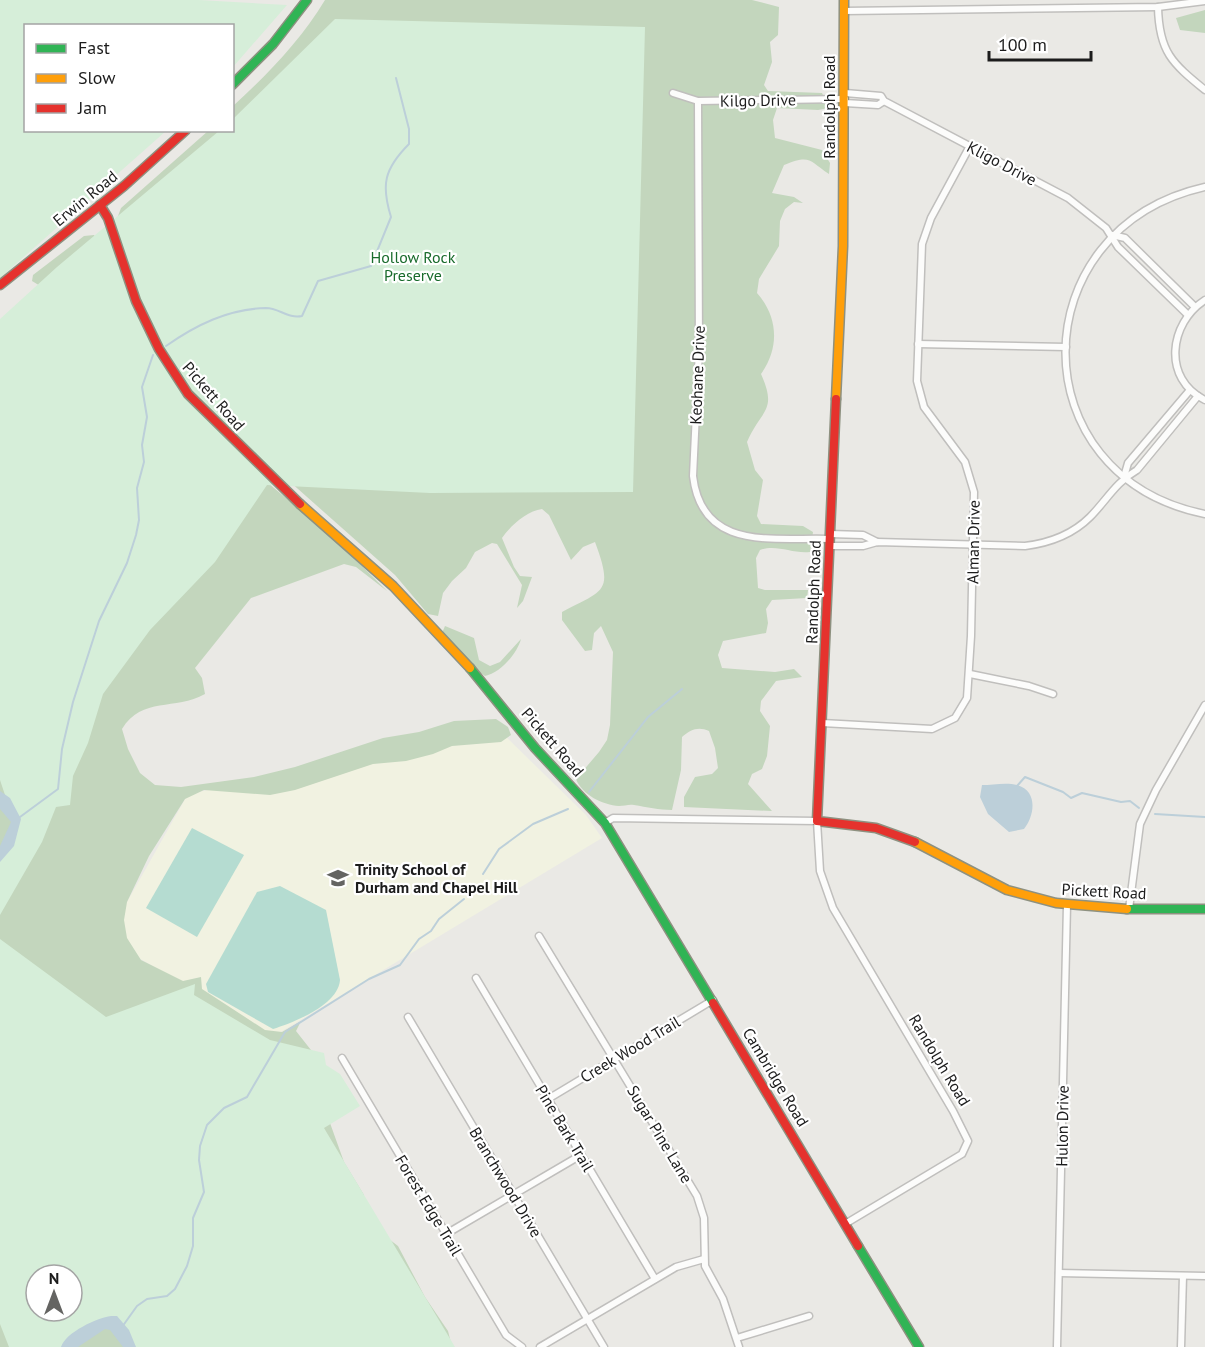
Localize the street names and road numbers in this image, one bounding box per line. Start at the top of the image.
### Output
street label: Randolph Road [819,55,839,159]
street label: Kilgo Drive [720,89,796,111]
street label: Kligo Drive [964,136,1040,190]
street label: Erwin Road [49,166,121,230]
street label: Keohane Drive [685,325,709,425]
street label: Pickett Road [179,357,249,435]
street label: Alman Drive [962,500,984,584]
street label: Randolph Road [801,540,825,644]
street label: Pickett Road [518,703,588,781]
street label: Pickett Road [1061,879,1147,903]
street label: Creek Wood Trail [576,1011,684,1087]
street label: Randolph Road [905,1011,975,1109]
street label: Cambridge Road [739,1024,813,1130]
street label: Pine Bark Trail [531,1081,599,1175]
street label: Sugar Pine Lane [623,1081,697,1187]
street label: Hulon Drive [1051,1085,1073,1167]
street label: Branchwood Drive [465,1123,547,1241]
street label: Forest Edge Trail [391,1151,467,1259]

